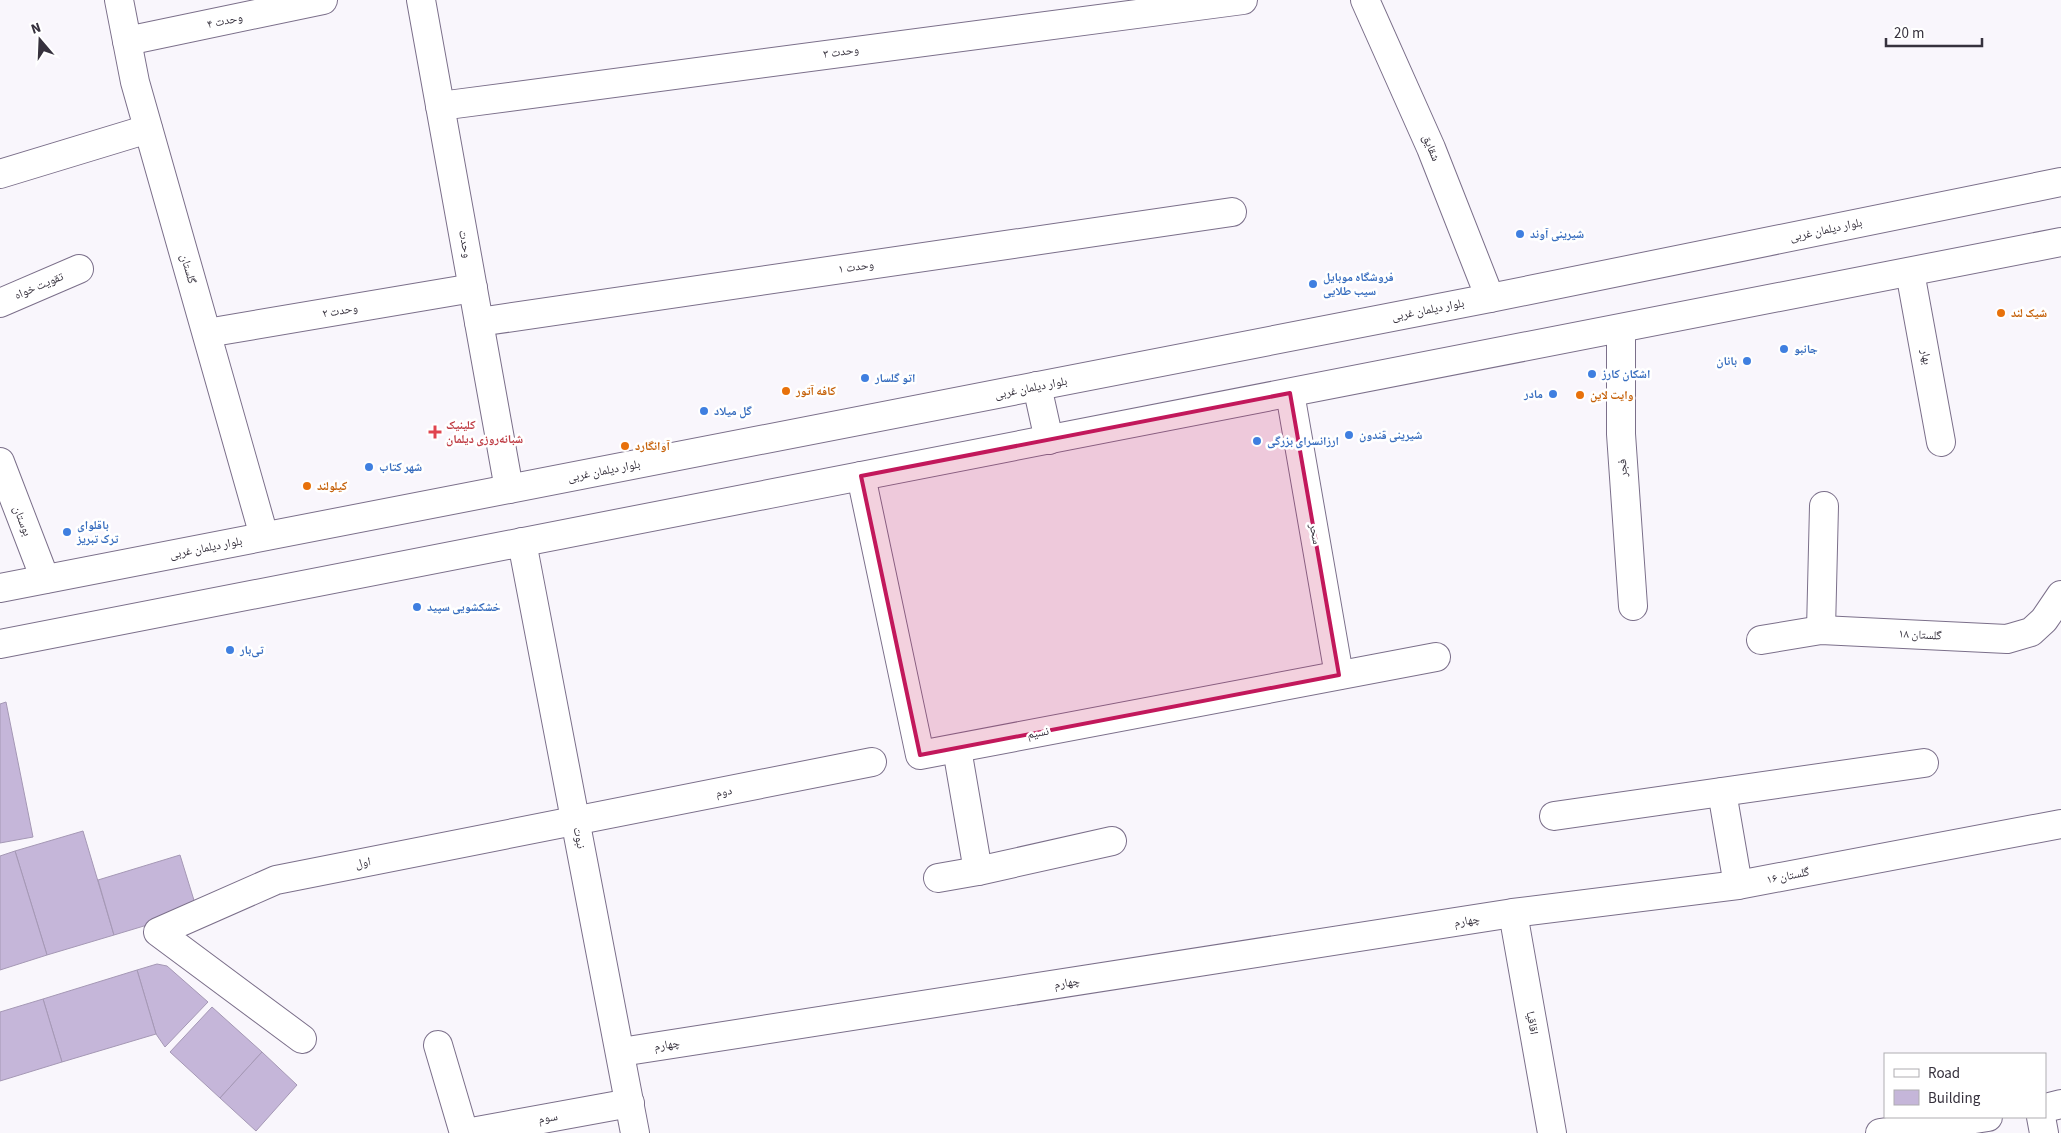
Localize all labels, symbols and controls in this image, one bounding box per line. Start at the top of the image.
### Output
street label: وحدت ۴ [206,9,244,33]
north arrow [15,15,65,65]
scale bar [1886,15,1982,47]
text: N [28,18,44,40]
text: 20 m [1894,23,1924,44]
street label: وحدت ۳ [822,41,860,63]
street label: شقایق [1418,132,1444,164]
street label: بلوار دیلمان غربی [1788,214,1864,246]
place label: شیرینی آوند [1530,226,1584,243]
marker: شیرینی آوند [1514,228,1526,240]
street label: وحدت [454,229,476,259]
street label: گلستان [176,252,200,286]
street label: وحدت ۱ [837,256,875,278]
street label: تقویت خواه [12,268,67,304]
place label: فروشگاه موبایل سیب طلایی [1323,269,1394,300]
marker: فروشگاه موبایل سیب طلایی [1307,278,1319,290]
street label: بلوار دیلمان غربی [1390,295,1466,325]
street label: وحدت ۲ [321,300,359,322]
place label: شیک لند [2011,305,2047,322]
marker: شیک لند [1995,307,2007,319]
place label: جانبو [1794,341,1818,358]
marker: جانبو [1778,343,1790,355]
street label: بهار [1916,347,1936,366]
place label: بانان [1716,353,1737,370]
marker: بانان [1741,355,1753,367]
place label: اشکان کارز [1601,366,1650,383]
marker: اشکان کارز [1586,368,1598,380]
place label: اتو گلسار [874,370,915,387]
marker: اتو گلسار [859,372,871,384]
street label: بلوار دیلمان غربی [993,373,1069,403]
place label: کافه آتور [795,383,836,400]
marker: کافه آتور [780,385,792,397]
place label: مادر [1523,386,1543,403]
place label: وایت لاین [1590,387,1634,404]
marker: مادر [1547,388,1559,400]
marker: وایت لاین [1574,389,1586,401]
place label: گل میلاد [714,403,753,420]
marker: گل میلاد [698,405,710,417]
place label: کلینیک شبانه‌روزی دیلمان [446,417,523,448]
marker: کلینیک شبانه‌روزی دیلمان [428,425,442,439]
place label: شیرینی قندون [1359,427,1422,444]
marker: شیرینی قندون [1343,429,1355,441]
place label: ارزانسرای بزرگی [1267,433,1339,450]
marker: ارزانسرای بزرگی [1251,435,1263,447]
place label: آوانگارد [635,438,671,455]
marker: آوانگارد [619,440,631,452]
street label: بلوار دیلمان غربی [566,456,642,486]
street label: فجر [1614,458,1632,479]
place label: شهر کتاب [379,459,422,476]
marker: شهر کتاب [363,461,375,473]
place label: کیلولند [317,478,348,495]
marker: کیلولند [301,480,313,492]
street label: بوستان [8,503,36,539]
place label: باقلوای ترک تبریز [76,517,119,548]
street label: سحر [1305,521,1325,546]
marker: باقلوای ترک تبریز [61,526,73,538]
street label: بلوار دیلمان غربی [168,533,244,563]
place label: خشکشویی سپید [427,599,501,616]
marker: خشکشویی سپید [411,601,423,613]
street label: گلستان ۱۸ [1898,625,1942,645]
place label: تی‌بار [239,642,264,659]
marker: تی‌بار [224,644,236,656]
street label: نسیم [1026,723,1050,743]
street label: دوم [714,782,734,802]
street label: نبوت [569,826,589,850]
street label: اول [354,853,372,873]
street label: گلستان ۱۶ [1765,864,1811,888]
street label: چهارم [1453,911,1481,931]
street label: چهارم [1053,973,1081,993]
street label: اقاقیا [1522,1010,1542,1036]
street label: چهارم [653,1035,681,1055]
legend [1884,1053,2046,1118]
text: Road [1928,1063,1960,1084]
text: Building [1928,1088,1981,1109]
street label: سوم [537,1108,559,1128]

